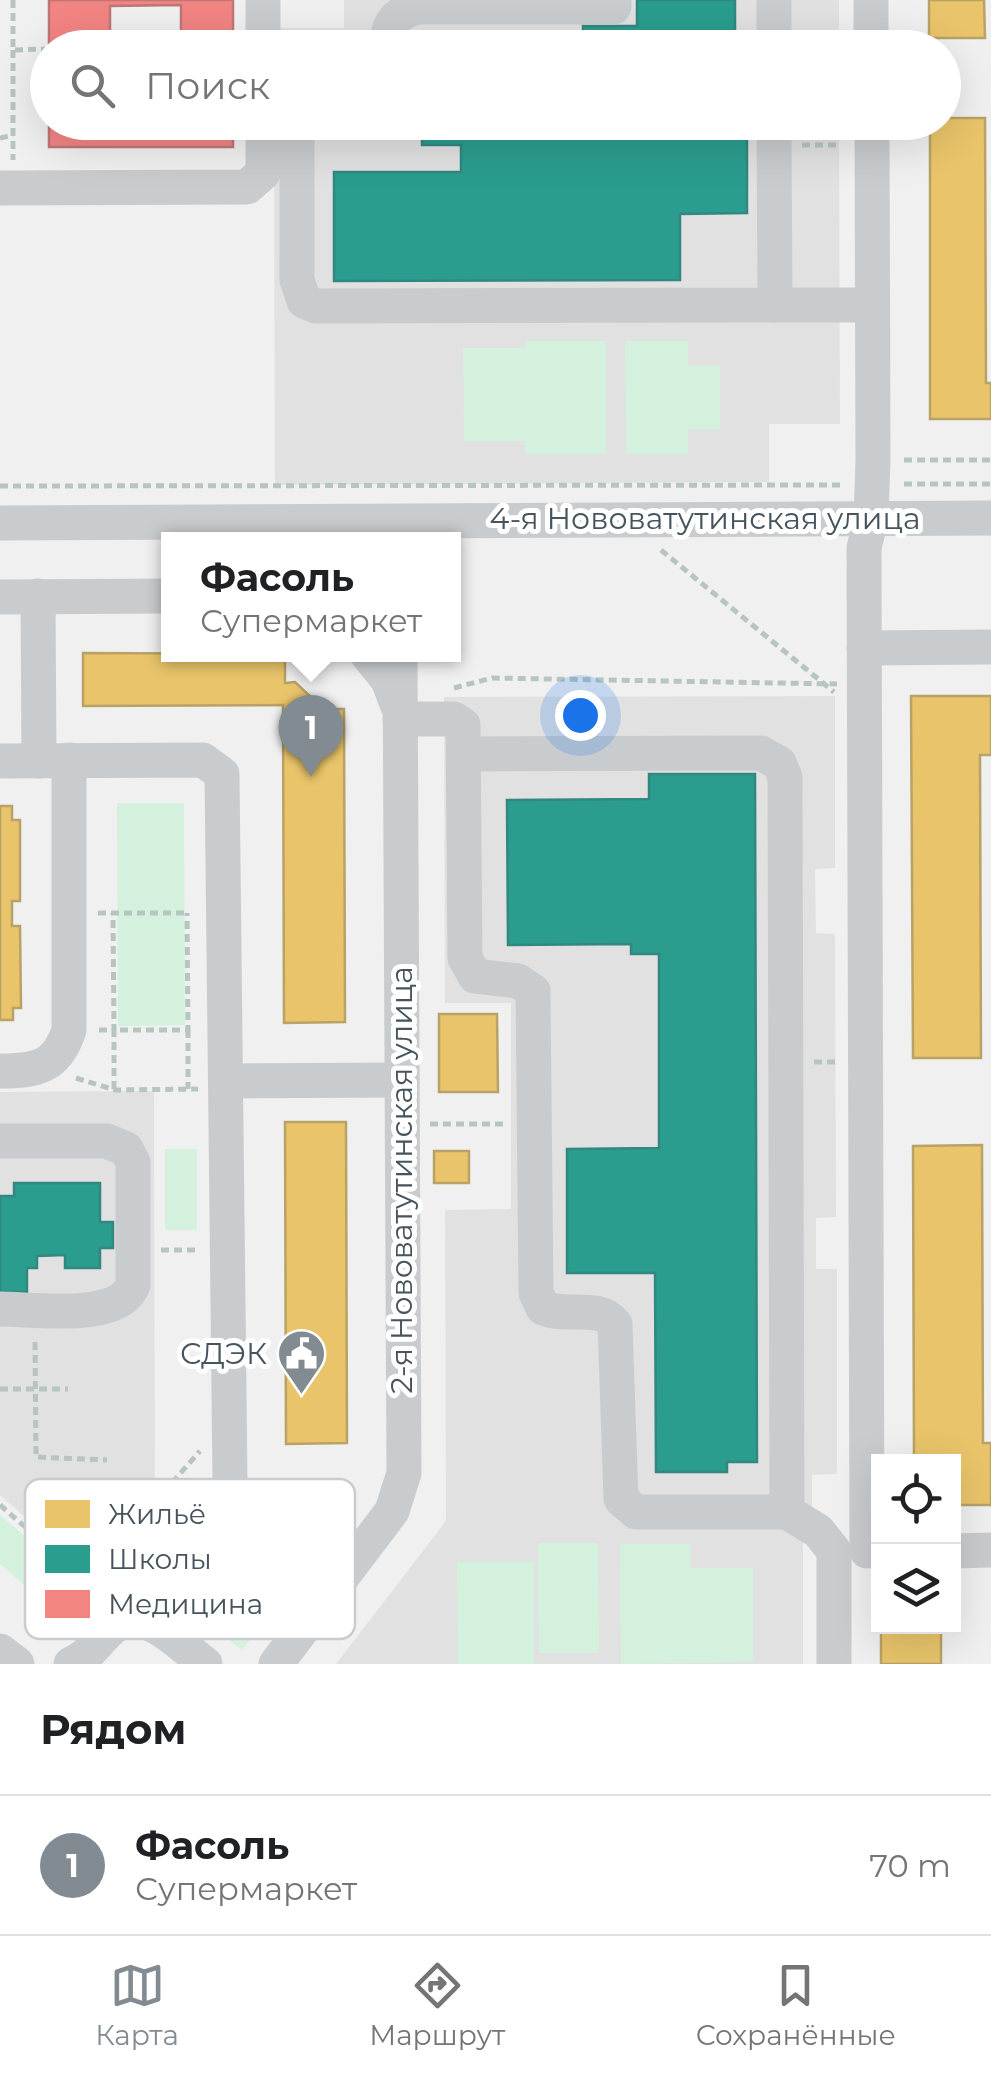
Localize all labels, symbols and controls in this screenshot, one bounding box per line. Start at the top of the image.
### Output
search box [30,30,961,140]
icon: search [65,58,120,113]
text: Поиск [145,62,270,109]
street label: 4-я Нововатутинская улица [490,500,920,537]
popup [161,532,461,662]
text: Фасоль [200,554,354,601]
text: Супермаркет [200,601,422,640]
your location [555,690,606,741]
pin: 1 [278,694,344,777]
street label: 2-я Нововатутинская улица [383,966,420,1394]
public building icon: СДЭК [276,1328,328,1396]
place label: СДЭК [180,1335,267,1372]
map controls [871,1454,961,1634]
button: locate [871,1454,961,1544]
legend [25,1479,355,1639]
text: Жильё [108,1497,206,1531]
text: Школы [108,1542,212,1576]
button: layers [871,1544,961,1634]
text: Медицина [108,1587,263,1621]
text: Рядом [40,1703,187,1755]
text: Фасоль [135,1822,289,1869]
text: 1 [66,1846,79,1885]
text: 70 m [869,1846,951,1885]
text: Супермаркет [135,1869,357,1908]
tab: Карта [95,1958,179,2052]
tab: Маршрут [369,1958,505,2052]
tab: Сохранённые [696,1958,896,2052]

